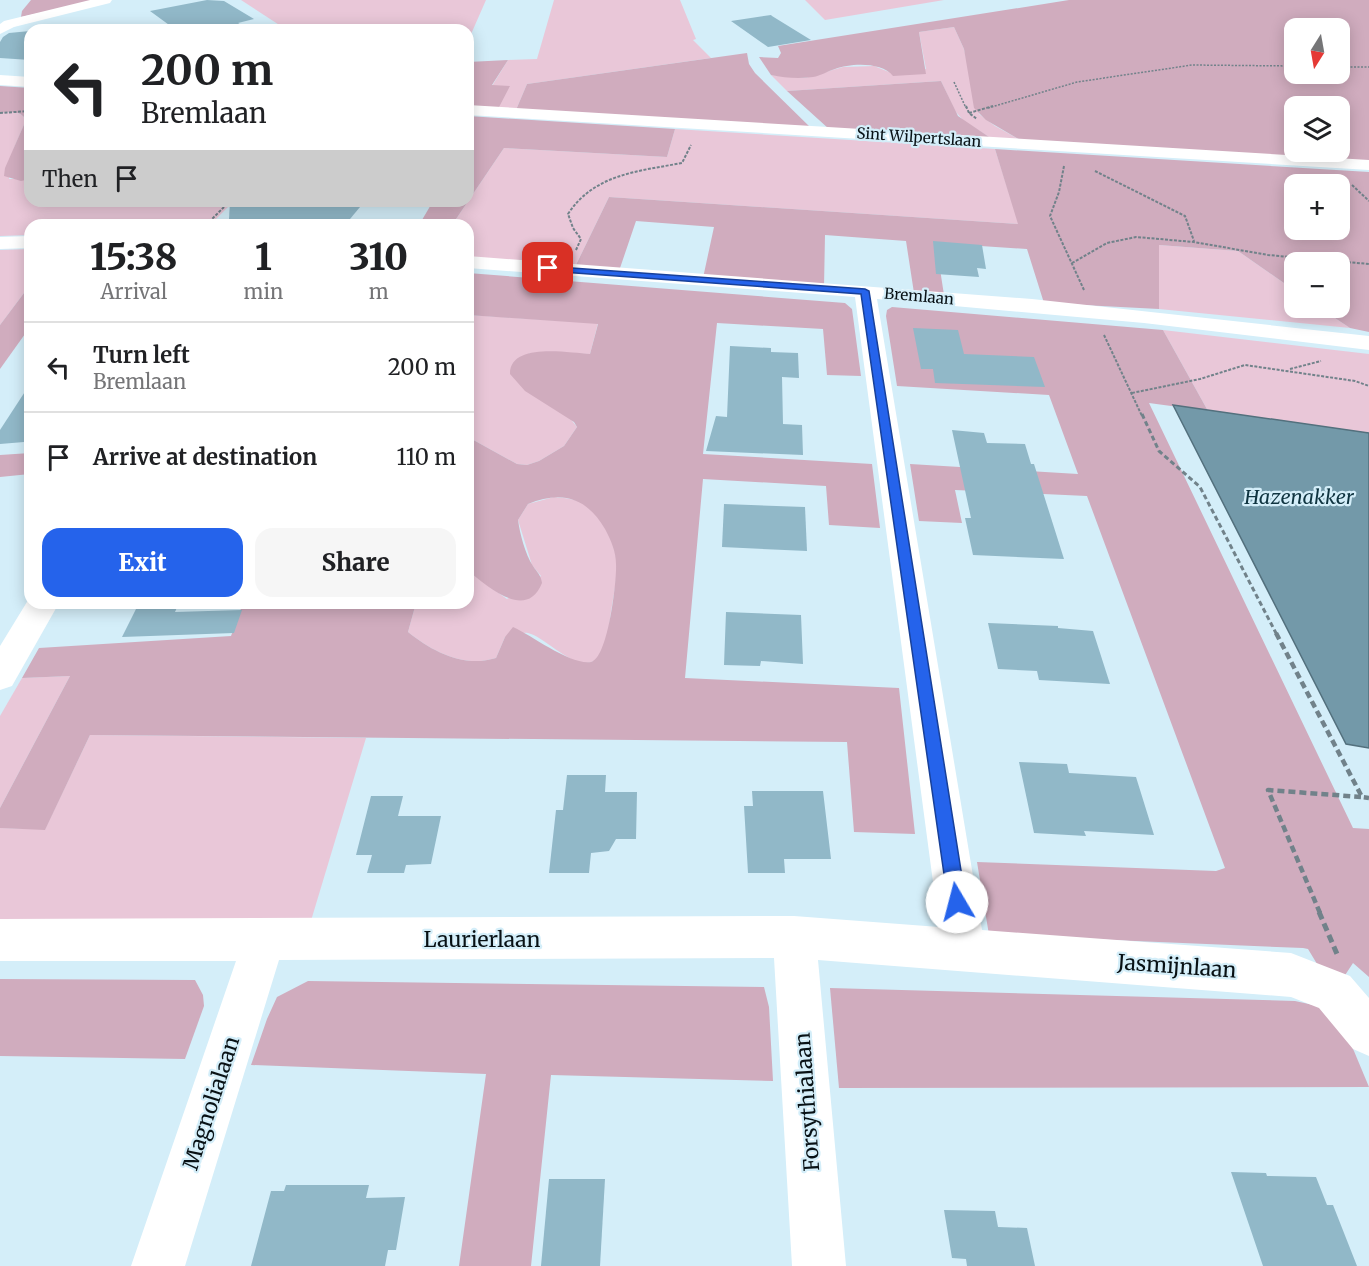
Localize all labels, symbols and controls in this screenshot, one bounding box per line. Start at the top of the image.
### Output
north arrow [1284,18,1350,84]
map controls [1284,18,1350,318]
text: 200 m [141,44,273,96]
icon: left [42,48,120,126]
text: Bremlaan [141,96,267,130]
button: layers [1284,96,1350,162]
street label: Sint Wilpertslaan [856,123,982,151]
icon: arrive [110,162,143,195]
text: Then [42,165,98,193]
button: + [1284,174,1350,240]
text: 15:38 [90,235,178,280]
text: 1 [255,235,272,280]
text: 310 [349,235,408,280]
pin [522,242,573,293]
icon: arrive [531,251,564,284]
button: − [1284,252,1350,318]
text: Arrival [100,279,167,304]
text: min [244,279,283,304]
text: m [369,279,389,304]
street label: Bremlaan [883,283,955,309]
text: Turn left [93,341,190,369]
icon: left [42,351,75,384]
text: 200 m [388,353,456,381]
text: Bremlaan [93,369,186,394]
icon: arrive [42,441,75,474]
text: Arrive at destination [93,443,317,471]
text: 110 m [397,443,456,471]
water label: Hazenakker [1243,484,1355,509]
button: Exit [42,528,243,597]
button: Share [255,528,456,597]
position arrow [925,870,989,934]
street label: Laurierlaan [424,926,541,953]
street label: Jasmijnlaan [1116,948,1237,984]
street label: Forsythialaan [789,1032,825,1172]
street label: Magnolialaan [177,1033,245,1173]

